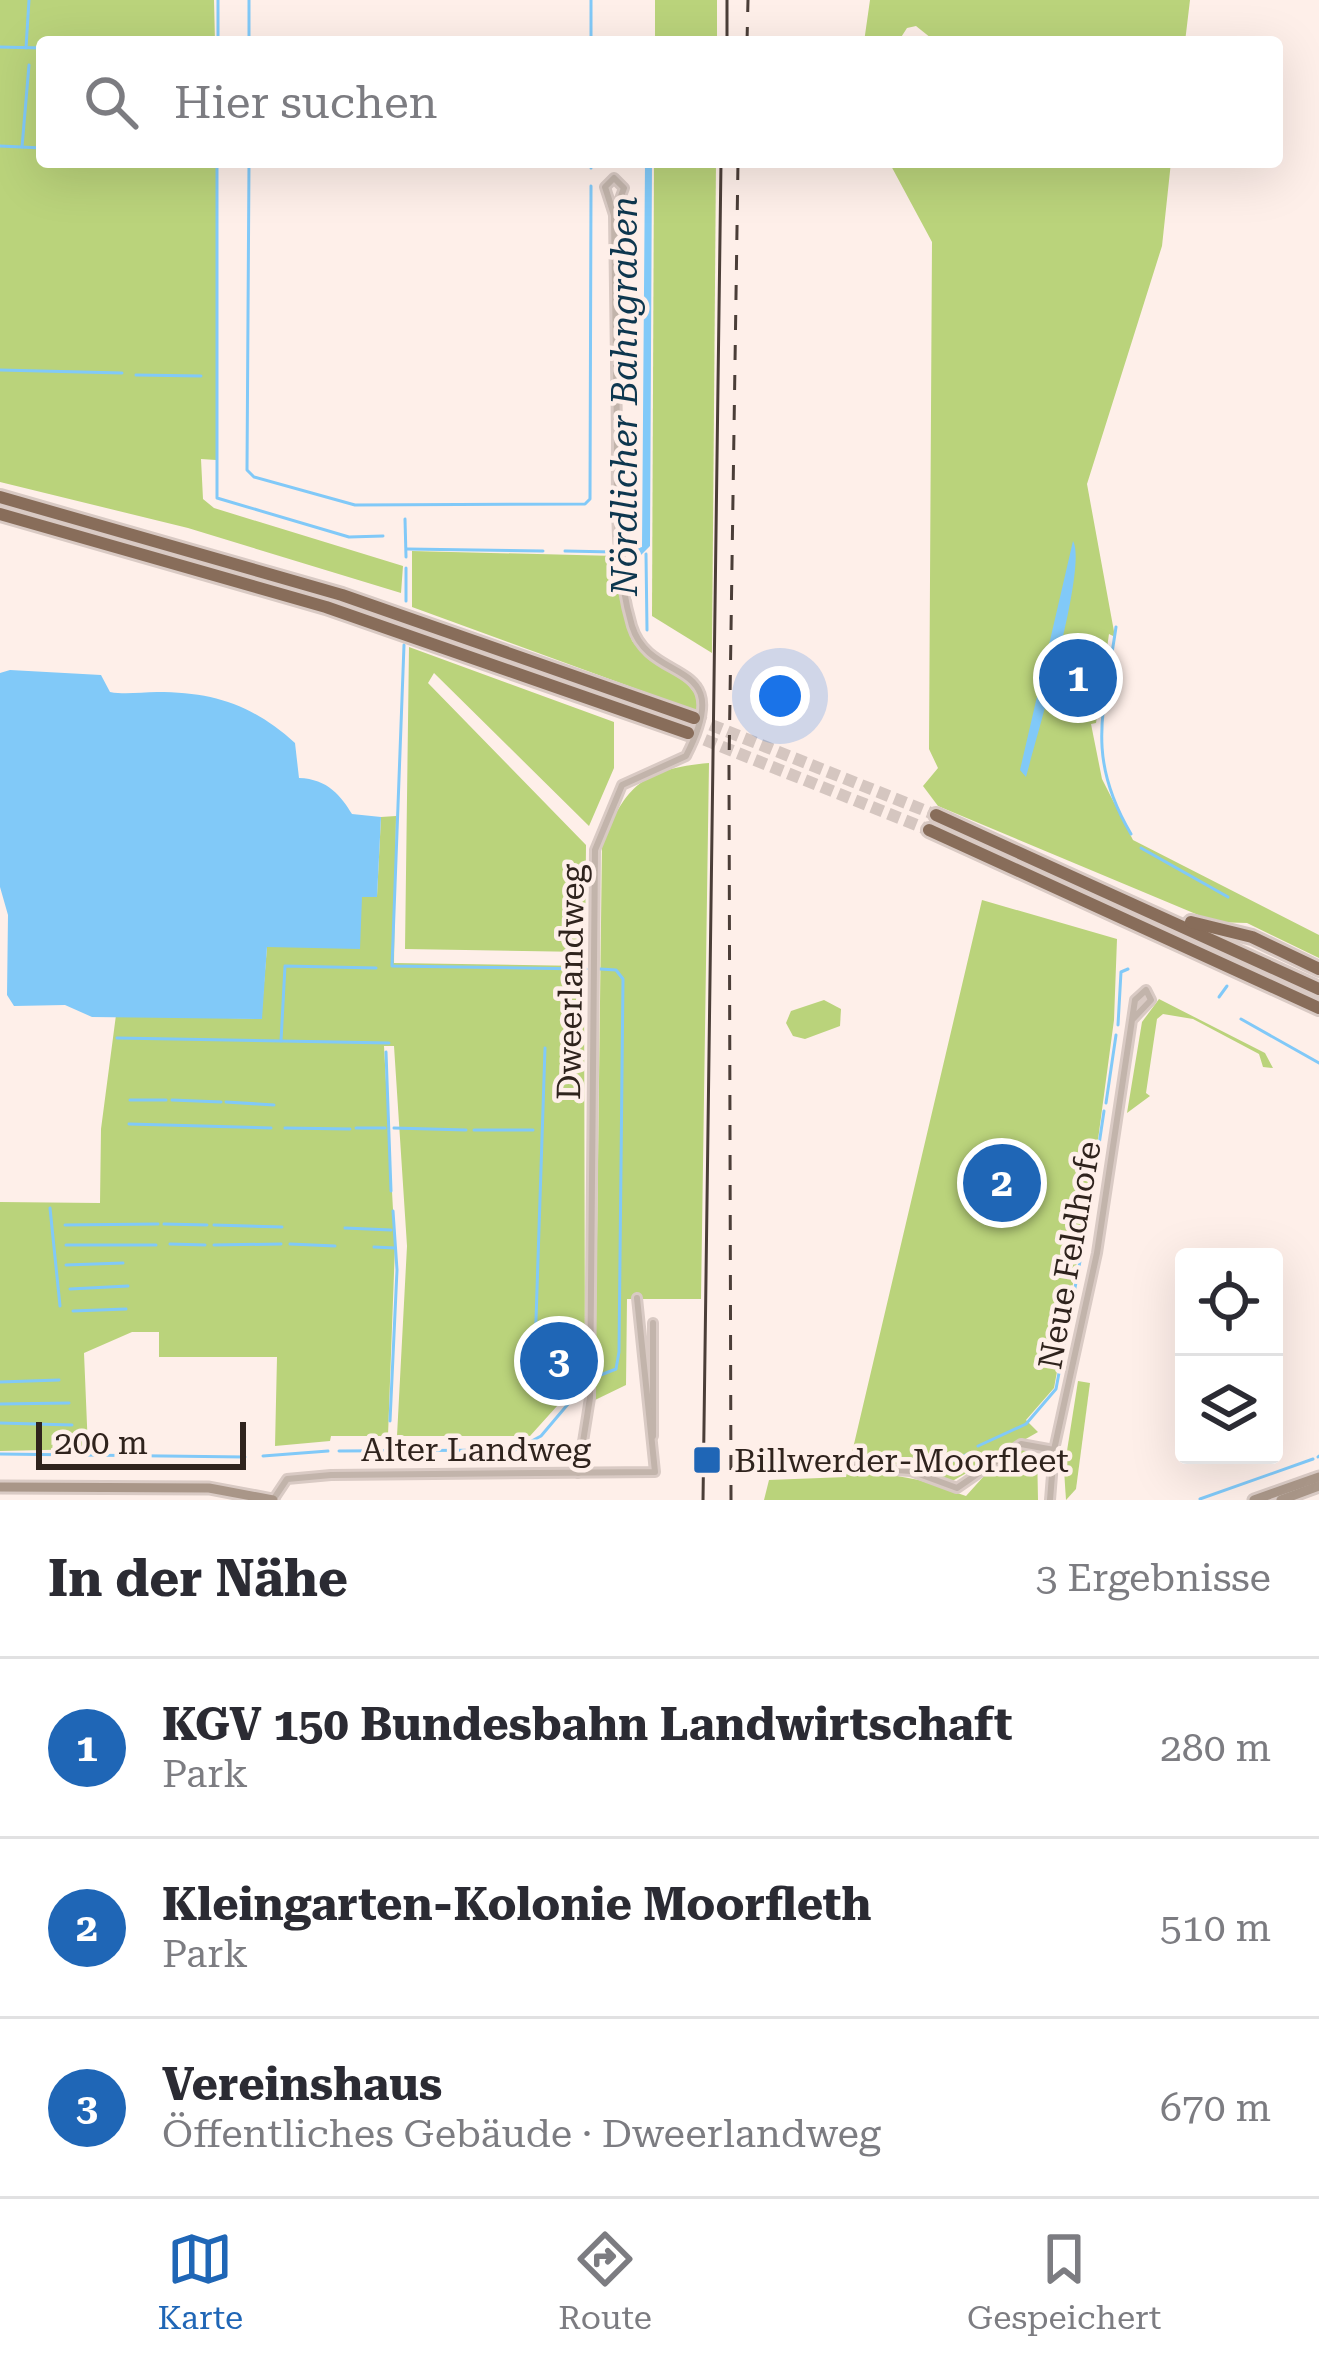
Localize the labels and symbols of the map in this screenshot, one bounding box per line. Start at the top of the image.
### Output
water label: Nördlicher Bahngraben [604,196,646,597]
pin: 1 [1039,633,1117,723]
your location [750,666,810,726]
street label: Dweerlandweg [549,863,592,1100]
pin: 2 [963,1138,1041,1228]
street label: Neue Feldhofe [1030,1138,1109,1372]
pin: 3 [520,1316,598,1406]
scale bar [36,1416,246,1469]
street label: Alter Landweg [361,1430,591,1469]
place label: Billwerder-Moorfleet [734,1441,1069,1480]
marker: Billwerder-Moorfleet [691,1444,723,1476]

